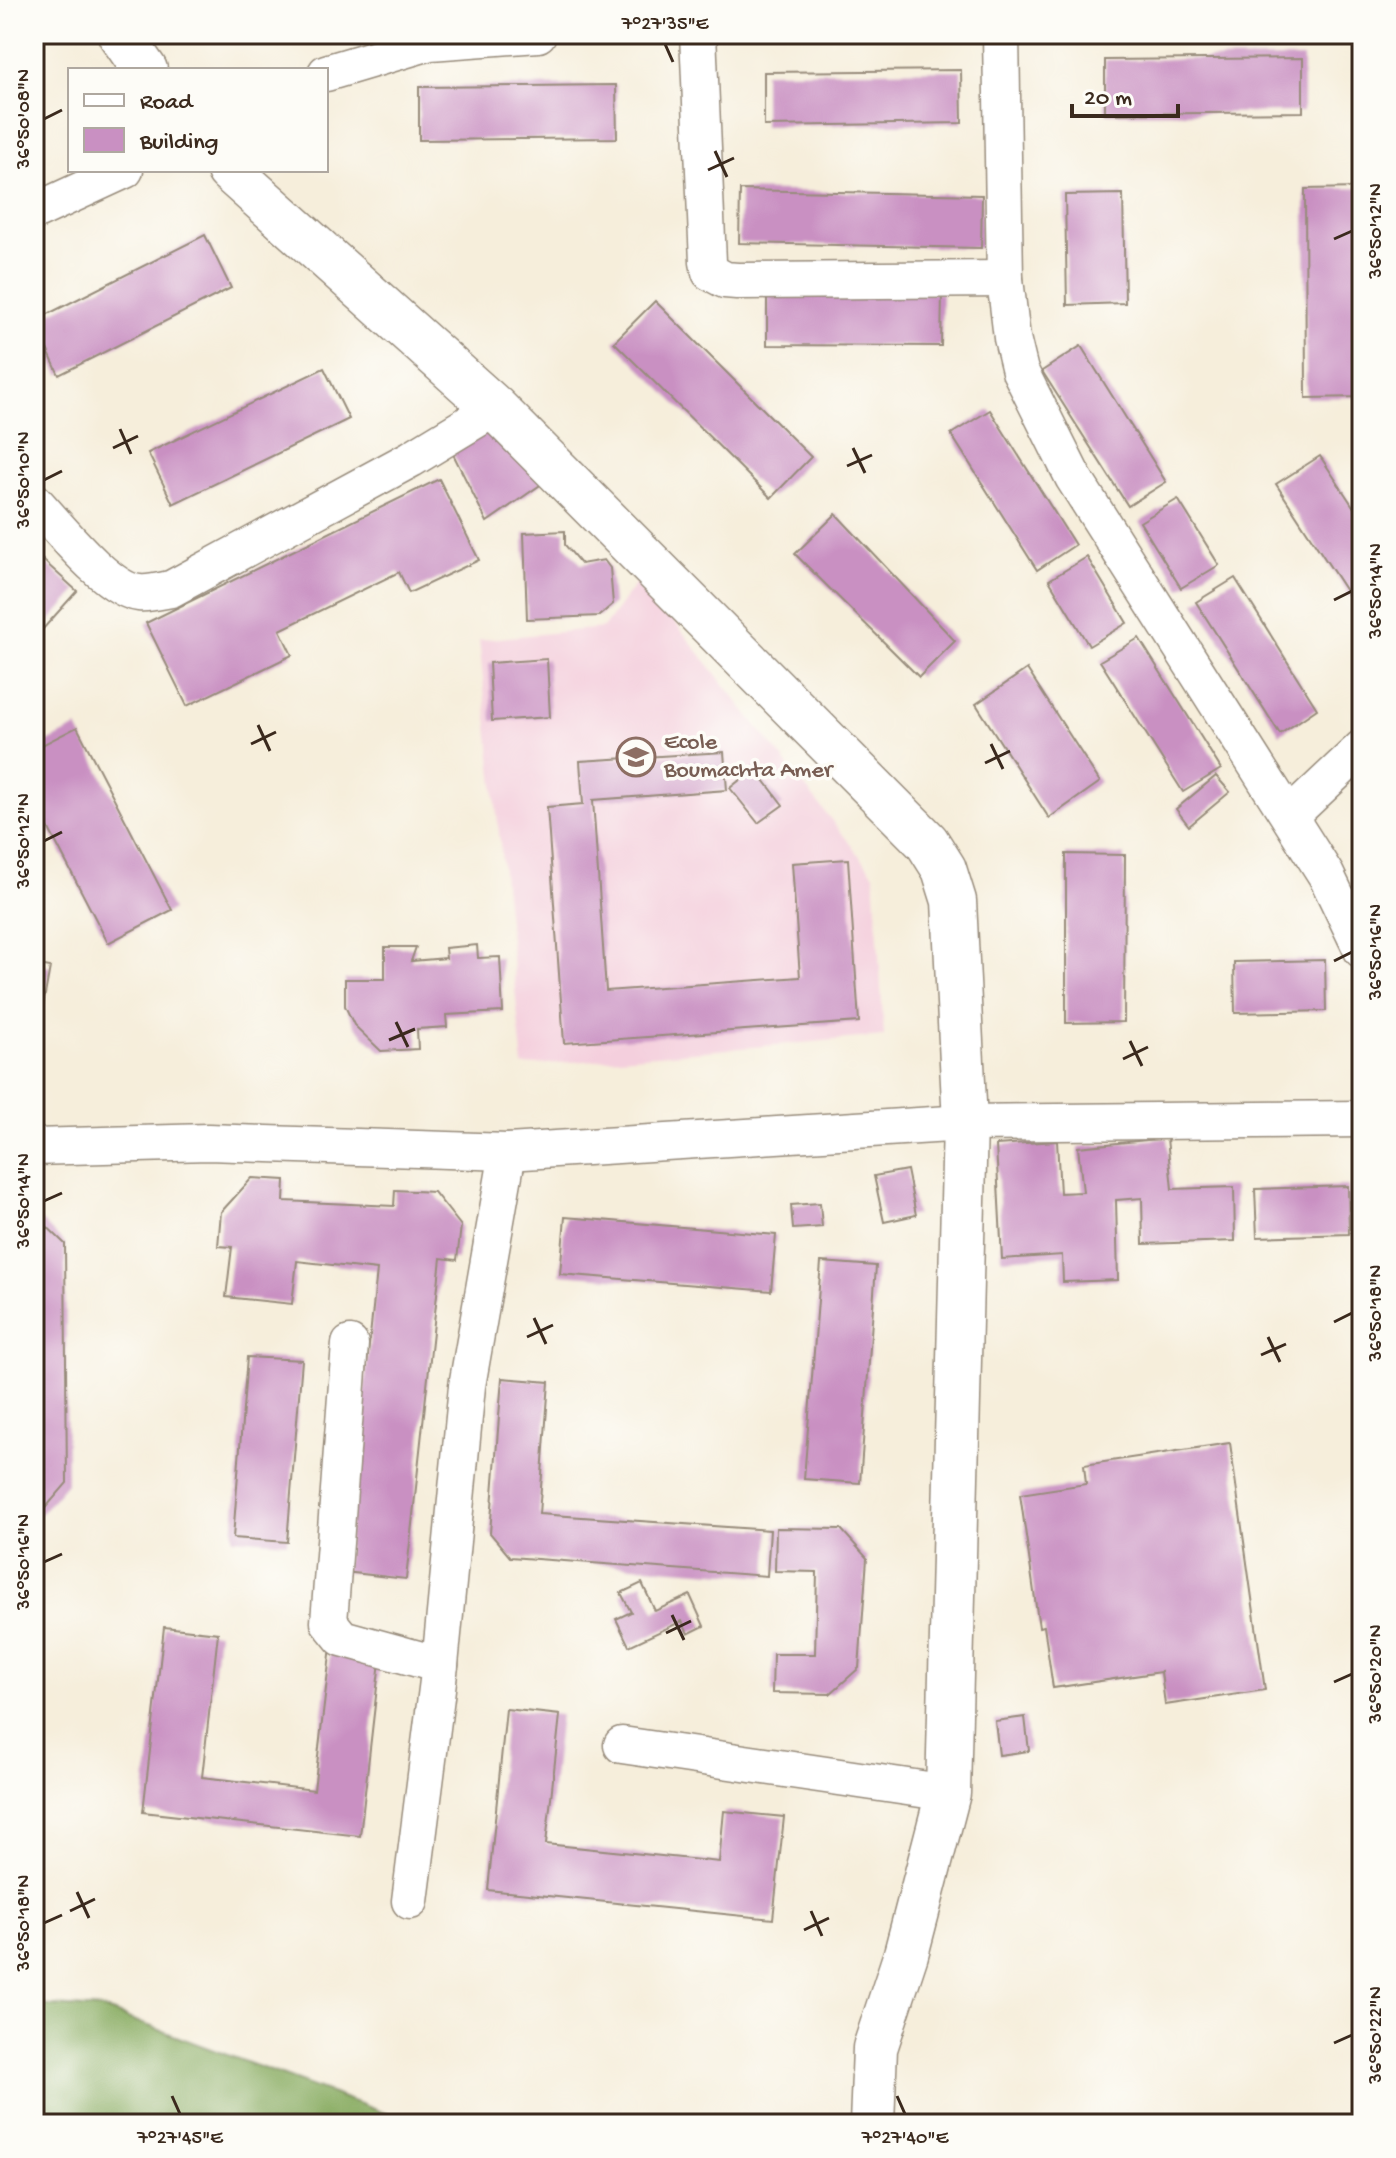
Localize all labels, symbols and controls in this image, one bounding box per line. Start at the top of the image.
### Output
text: 7°27'35"E [621,14,710,37]
legend [68,68,328,172]
scale bar [1072,68,1178,118]
text: 36°50'08"N [14,69,37,170]
text: 20 m [1084,85,1132,114]
text: Road [140,89,194,118]
text: Building [139,129,218,158]
text: 36°50'12"N [1366,183,1389,280]
text: 36°50'10"N [14,431,37,530]
text: 36°50'14"N [1366,543,1389,640]
place label: Ecole Boumachta Amer [663,729,835,786]
school or university icon: Ecole Boumachta Amer [615,736,657,778]
text: 36°50'12"N [14,793,37,890]
text: 36°50'16"N [1366,904,1389,1001]
text: 36°50'14"N [14,1153,37,1250]
text: 36°50'18"N [1366,1265,1389,1362]
text: 36°50'16"N [14,1514,37,1611]
text: 36°50'20"N [1366,1625,1389,1725]
text: 36°50'18"N [14,1875,37,1972]
text: 36°50'22"N [1366,1986,1389,2085]
text: 7°27'45"E [136,2128,224,2151]
text: 7°27'40"E [861,2128,950,2151]

